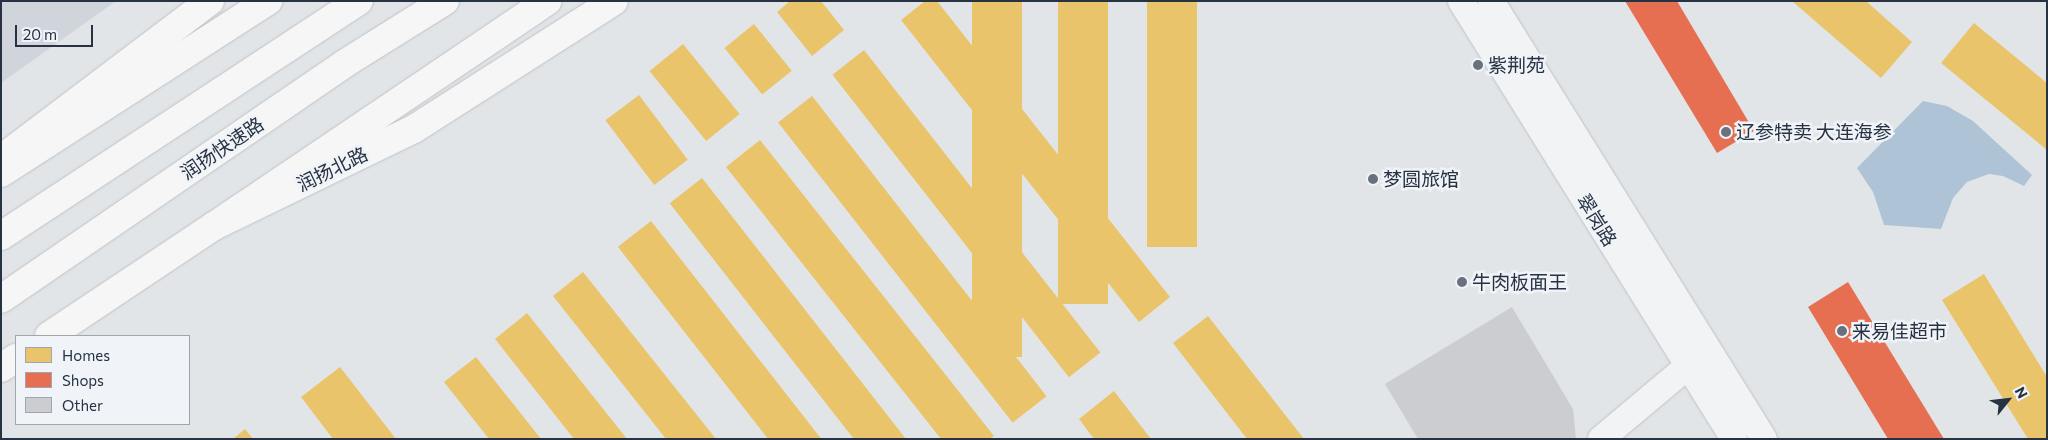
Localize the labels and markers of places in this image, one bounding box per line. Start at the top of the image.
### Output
place label: 紫荆苑 [1488,54,1545,76]
marker: 紫荆苑 [1472,59,1484,71]
place label: 辽参特卖 大连海参 [1736,121,1892,143]
marker: 辽参特卖 大连海参 [1720,126,1732,138]
place label: 梦圆旅馆 [1383,168,1459,190]
marker: 梦圆旅馆 [1367,173,1379,185]
place label: 牛肉板面王 [1472,271,1567,293]
marker: 牛肉板面王 [1456,276,1468,288]
place label: 来易佳超市 [1852,320,1947,342]
marker: 来易佳超市 [1836,325,1848,337]

